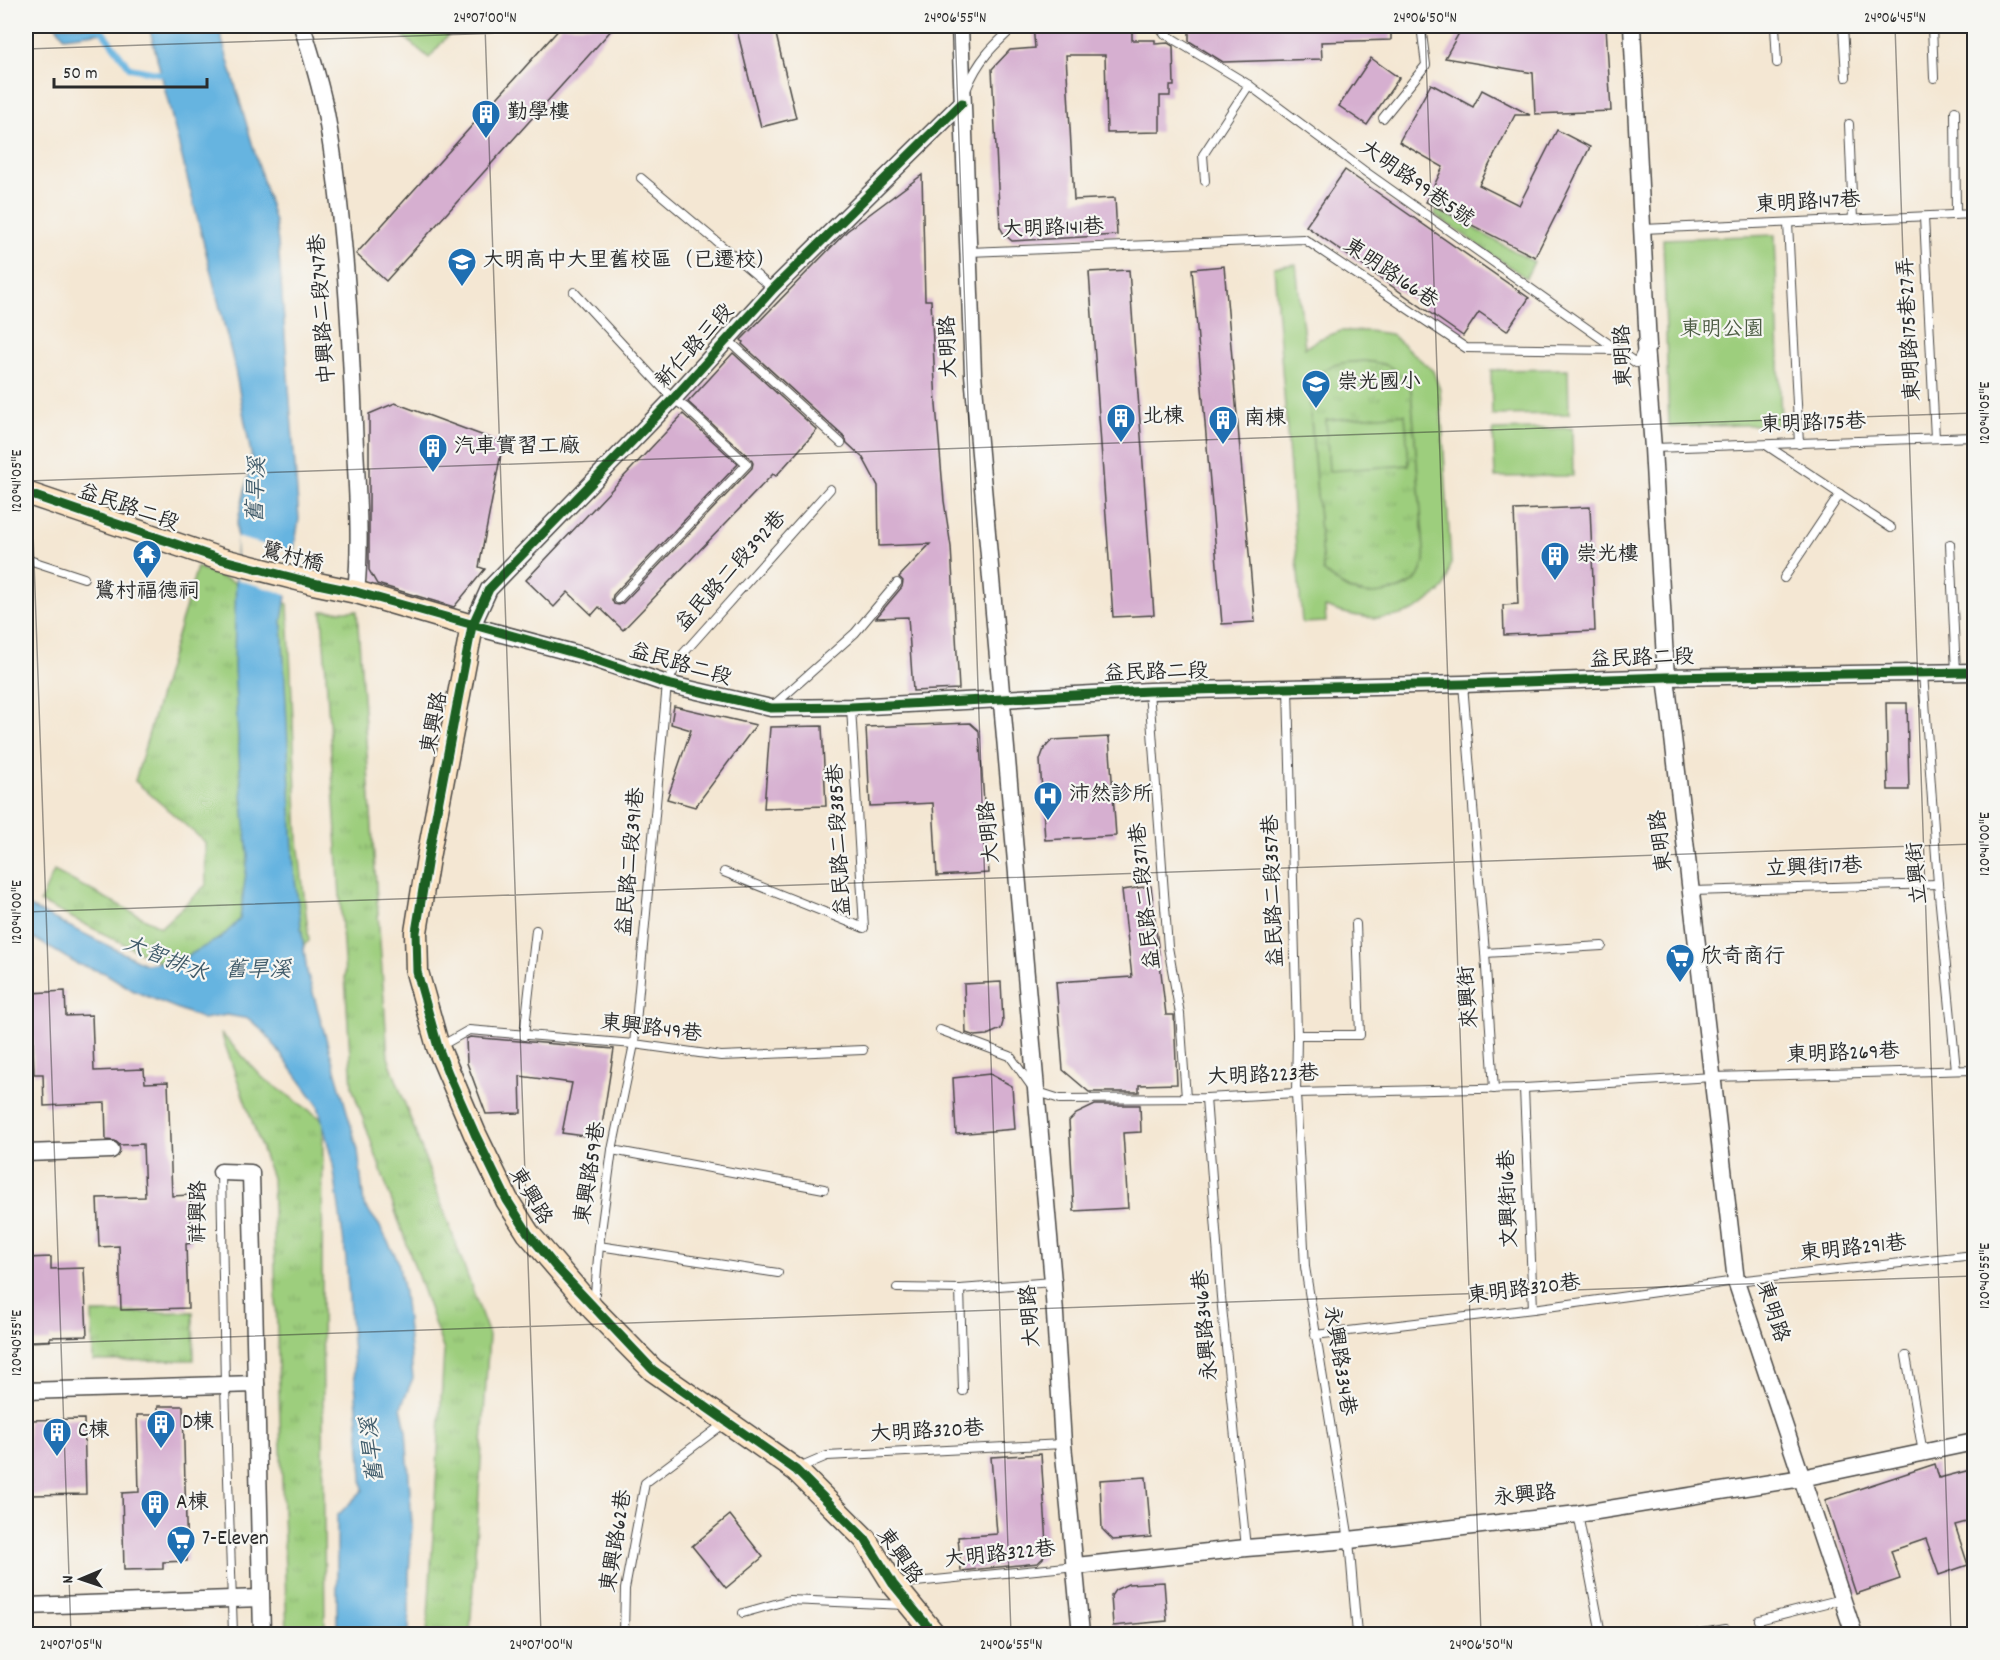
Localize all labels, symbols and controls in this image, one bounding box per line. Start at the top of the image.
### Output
text: 24°07'00"N [453,8,517,30]
text: 24°06'55"N [924,8,986,30]
text: 24°06'50"N [1393,8,1457,30]
text: 24°06'45"N [1864,8,1926,30]
scale bar [54,51,207,89]
text: 50 m [63,62,98,87]
building icon: 勤學樓 [470,98,502,140]
place label: 勤學樓 [507,99,570,129]
street label: 大明路99巷5號 [1353,134,1479,236]
street label: 東明路147巷 [1755,186,1861,222]
street label: 大明路141巷 [1002,213,1104,247]
street label: 東明路166巷 [1336,232,1444,318]
street label: 中興路二段747巷 [304,233,344,385]
school or university icon: 大明高中大里舊校區（已遷校） [446,246,478,288]
place label: 大明高中大里舊校區（已遷校） [483,247,777,277]
street label: 東明路175巷27弄 [1892,256,1930,402]
street label: 新仁路三段 [650,298,742,396]
street label: 大明路 [934,315,966,379]
park label: 東明公園 [1680,316,1764,346]
street label: 東明路 [1609,324,1641,388]
school or university icon: 崇光國小 [1300,368,1332,410]
place label: 崇光國小 [1337,369,1421,399]
text: 120°41'05"E [1975,382,1997,444]
building icon: 北棟 [1105,402,1137,444]
place label: 北棟 [1142,403,1184,433]
building icon: 南棟 [1207,404,1239,446]
place label: 南棟 [1244,405,1286,435]
street label: 東明路175巷 [1759,408,1867,442]
building icon: 汽車實習工廠 [417,432,449,474]
place label: 汽車實習工廠 [454,433,580,463]
text: 120°41'05"E [7,450,29,512]
water label: 舊旱溪 [241,455,275,524]
street label: 益民路二段 [73,478,183,540]
street label: 益民路二段392巷 [669,505,795,639]
street label: 鷺村橋 [258,537,326,581]
temple icon: 鷺村福德祠 [131,538,163,580]
building icon: 崇光樓 [1539,540,1571,582]
place label: 崇光樓 [1576,541,1639,571]
place label: 鷺村福德祠 [95,578,200,608]
street label: 益民路二段 [625,637,735,695]
street label: 益民路二段 [1589,643,1695,677]
street label: 益民路二段 [1103,657,1209,691]
street label: 東興路 [415,689,457,757]
street label: 益民路二段385巷 [822,763,860,917]
hospital icon: 沛然診所 [1032,780,1064,822]
place label: 沛然診所 [1069,781,1153,811]
street label: 益民路二段391巷 [611,786,653,938]
street label: 大明路 [973,799,1009,865]
street label: 東明路 [1644,808,1682,874]
text: 120°41'00"E [1975,812,1997,876]
street label: 益民路二段357巷 [1257,814,1293,968]
street label: 益民路二段371巷 [1124,821,1170,971]
street label: 立興街 [1901,840,1937,906]
street label: 立興街17巷 [1765,852,1863,886]
text: 120°41'00"E [7,880,29,944]
water label: 大智排水 [118,929,213,991]
supermarket icon: 欣奇商行 [1664,942,1696,984]
place label: 欣奇商行 [1701,943,1785,973]
water label: 舊旱溪 [225,956,292,987]
street label: 來興街 [1453,965,1487,1029]
street label: 東興路49巷 [598,1009,704,1051]
street label: 東明路269巷 [1786,1038,1900,1072]
street label: 大明路223巷 [1207,1060,1319,1094]
street label: 東興路59巷 [569,1120,615,1226]
street label: 文興街16巷 [1493,1149,1527,1249]
street label: 東興路 [500,1162,558,1232]
street label: 祥興路 [184,1180,216,1244]
street label: 東明路291巷 [1798,1229,1908,1271]
text: 120°40'55"E [1975,1243,1997,1309]
street label: 永興路346巷 [1187,1268,1227,1382]
street label: 東明路320巷 [1466,1269,1582,1313]
street label: 東明路 [1747,1277,1795,1347]
street label: 大明路 [1015,1284,1049,1348]
street label: 永興路334巷 [1314,1304,1362,1418]
text: 120°40'55"E [7,1310,29,1376]
building icon: D棟 [145,1408,177,1450]
place label: D棟 [182,1409,214,1439]
water label: 舊旱溪 [355,1415,393,1484]
street label: 大明路320巷 [869,1415,985,1451]
building icon: C棟 [41,1416,73,1458]
place label: C棟 [78,1417,109,1447]
street label: 永興路 [1492,1479,1558,1515]
building icon: A棟 [139,1488,171,1530]
street label: 東興路62巷 [595,1488,641,1594]
place label: A棟 [176,1489,208,1519]
street label: 東興路 [868,1523,928,1591]
supermarket icon: 7-Eleven [165,1524,197,1566]
place label: 7-Eleven [202,1525,269,1555]
street label: 大明路322巷 [943,1535,1057,1577]
north arrow [51,1549,111,1609]
text: N [57,1575,80,1584]
text: 24°07'05"N [40,1635,102,1657]
text: 24°07'00"N [509,1635,573,1657]
text: 24°06'55"N [980,1635,1042,1657]
text: 24°06'50"N [1449,1635,1513,1657]

